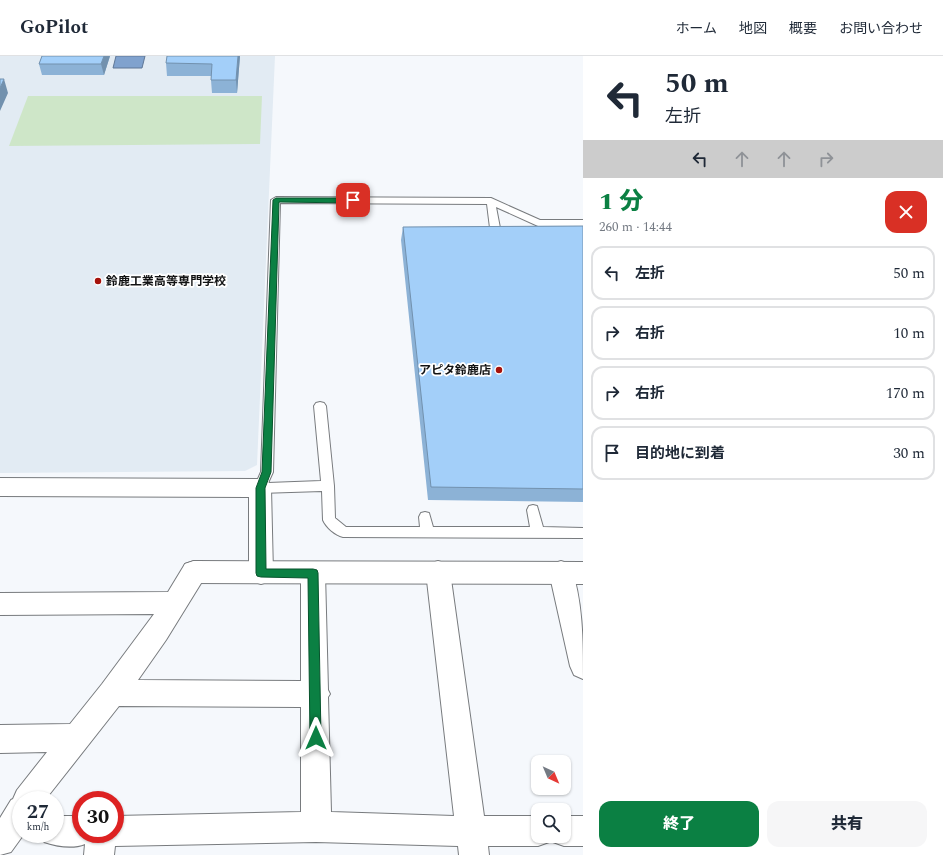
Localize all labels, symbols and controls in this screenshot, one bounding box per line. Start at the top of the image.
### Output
text: GoPilot [20,13,88,42]
text: ホーム [675,18,717,39]
text: 地図 [739,18,767,39]
text: 概要 [789,18,817,39]
text: お問い合わせ [839,18,923,39]
text: 50 m [665,62,729,105]
icon: left [599,72,651,124]
text: 左折 [665,103,701,130]
icon: left [689,148,711,170]
icon: ahead [731,148,753,170]
icon: ahead [773,148,795,170]
icon: right [815,148,837,170]
pin [336,183,370,217]
text: 1 分 [599,184,643,220]
icon: arrive [342,189,364,211]
button: close [885,191,927,233]
text: 260 m · 14:44 [599,217,672,237]
icon: left [601,262,623,284]
text: 左折 [635,262,665,285]
text: 50 m [893,262,925,285]
place label: 鈴鹿工業高等専門学校 [105,272,226,291]
marker: 鈴鹿工業高等専門学校 [93,276,103,286]
icon: right [601,322,623,344]
text: 右折 [635,322,665,345]
text: 10 m [893,322,925,345]
place label: アピタ鈴鹿店 [419,361,491,380]
marker: アピタ鈴鹿店 [494,365,504,375]
icon: right [601,382,623,404]
text: 右折 [635,382,665,405]
text: 170 m [886,382,925,405]
icon: arrive [601,442,623,464]
text: 目的地に到着 [635,442,725,465]
text: 30 m [893,442,925,465]
position arrow [295,717,337,759]
north arrow [531,755,571,795]
map controls [531,755,571,843]
speed limit sign: 30 [72,791,124,843]
text: 27 [27,797,49,827]
button: 終了 [599,801,759,847]
button: 共有 [767,801,927,847]
button: search [531,803,571,843]
text: km/h [27,819,49,835]

